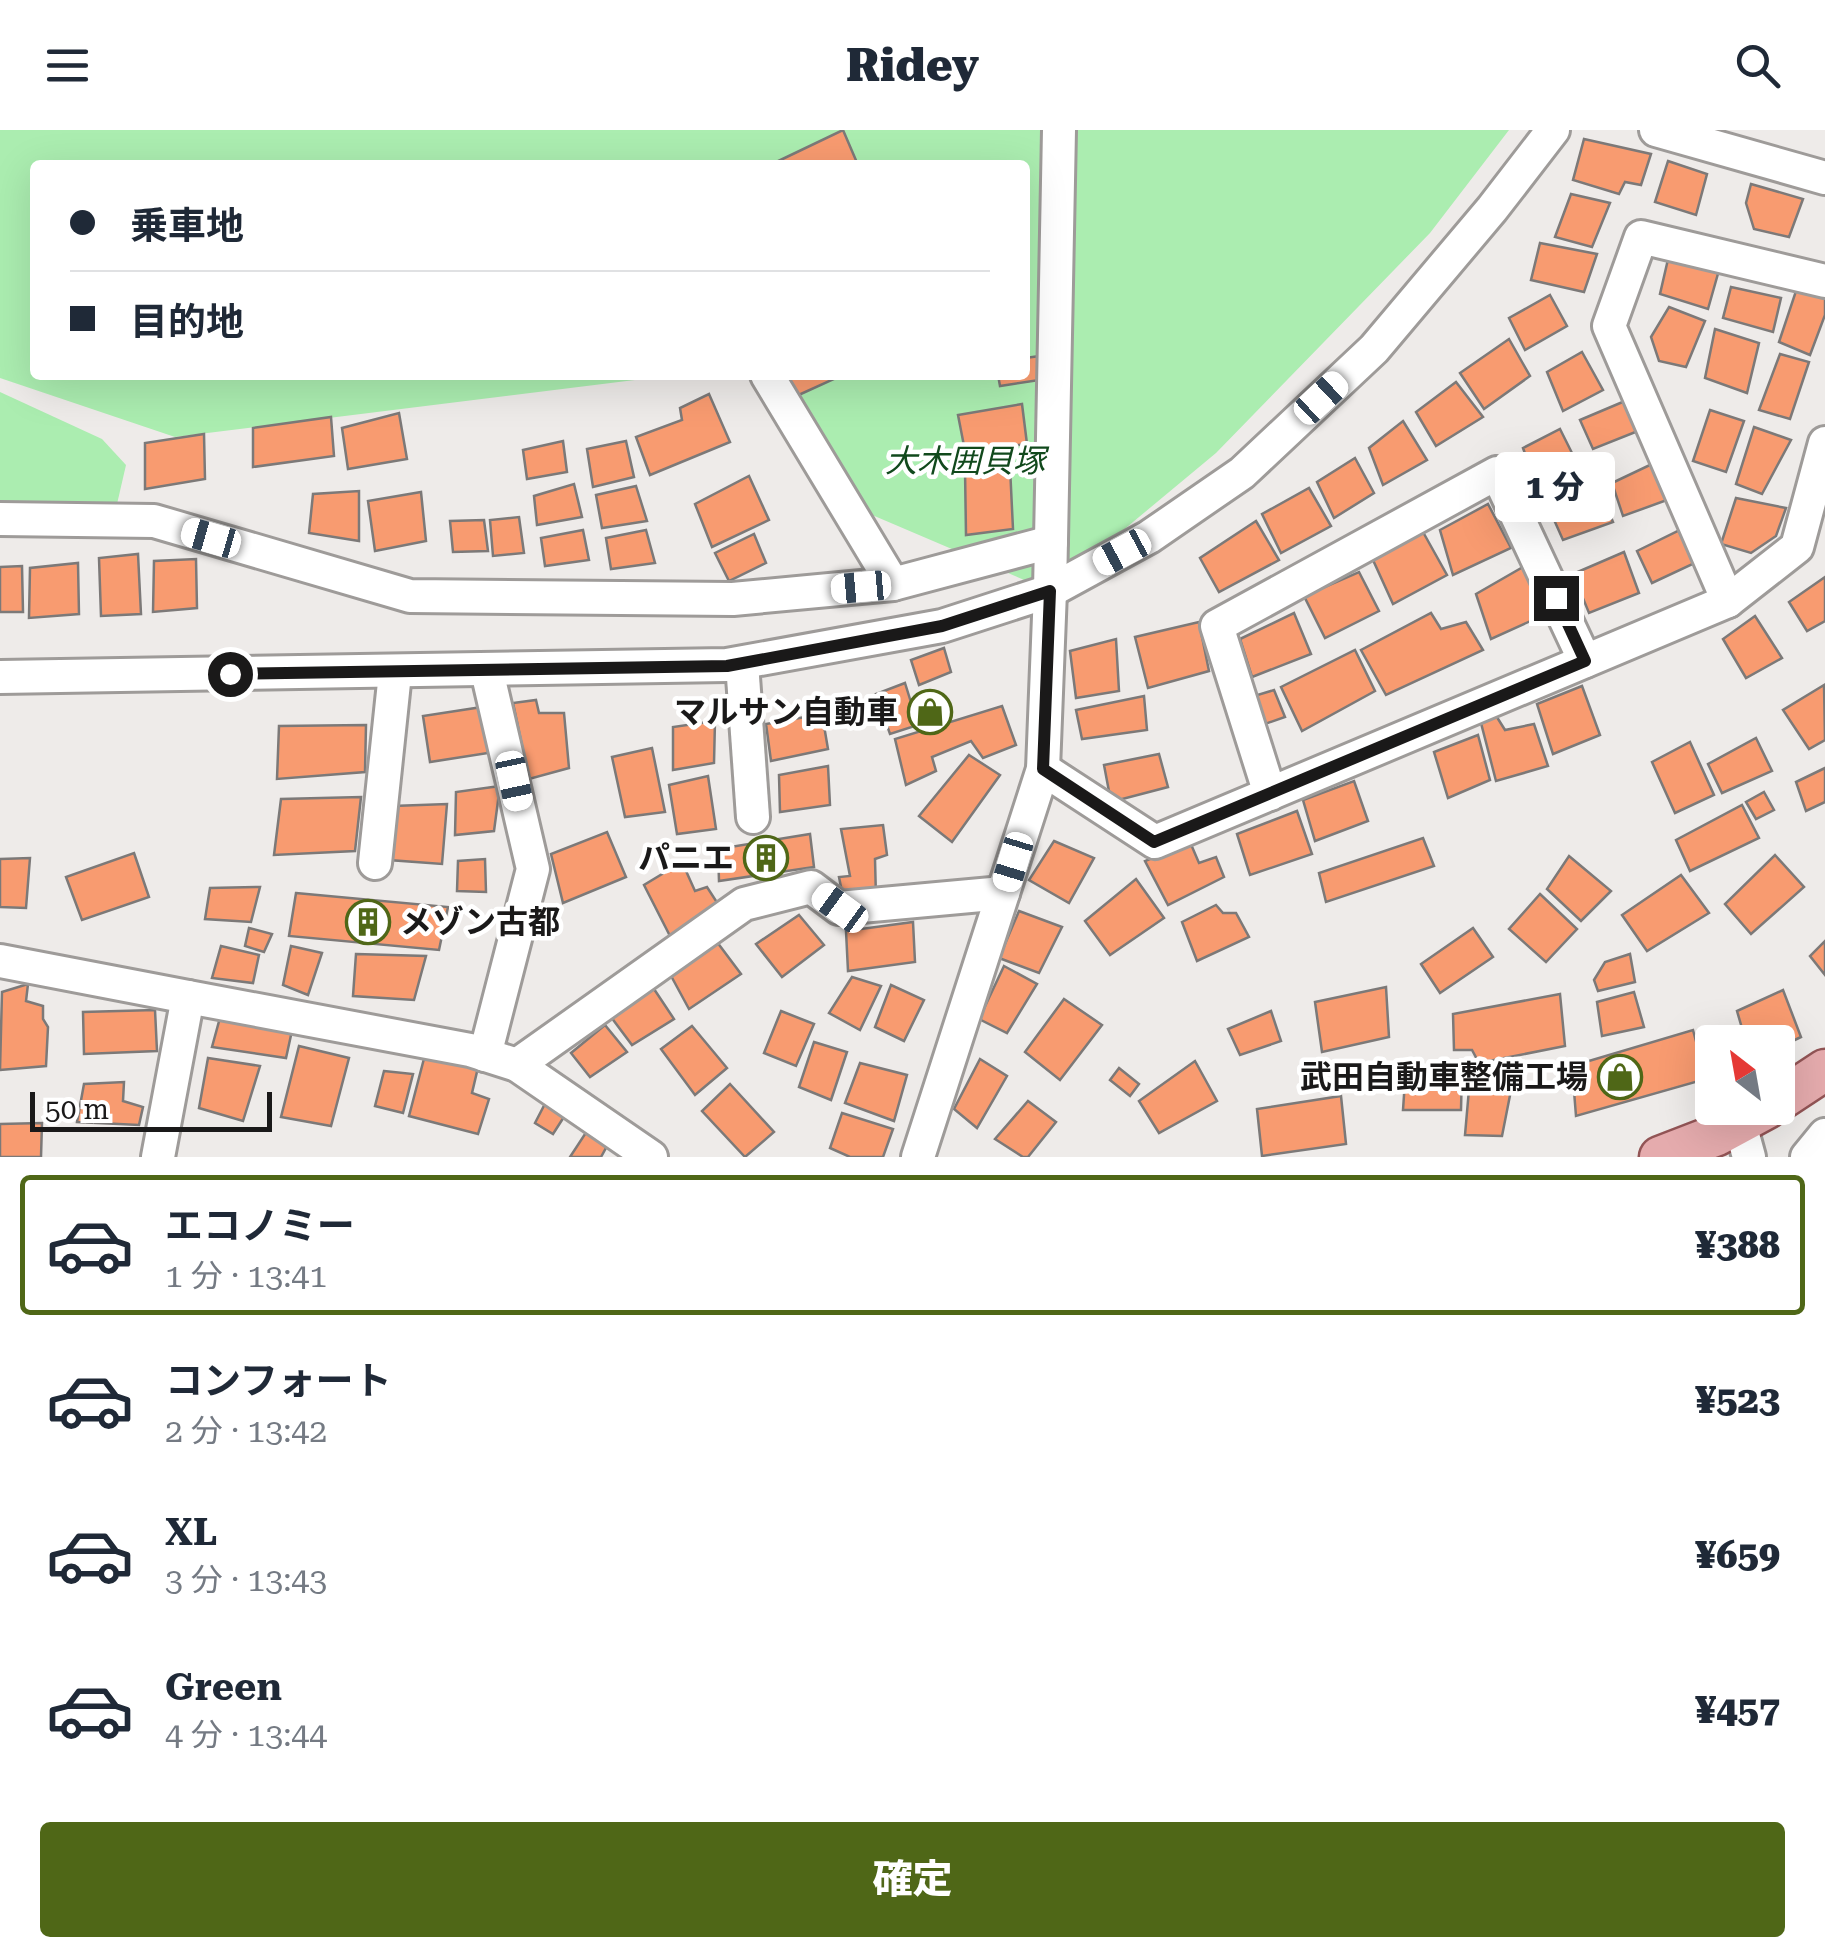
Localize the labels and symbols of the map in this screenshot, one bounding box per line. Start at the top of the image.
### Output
car [1289,367,1353,429]
park label: 大木囲貝塚 [885,442,1050,480]
callout: 1 分 [1496,453,1616,523]
car [178,515,244,561]
car [1088,525,1156,579]
car [830,569,892,605]
route end [1534,576,1579,621]
route start [208,652,253,697]
shop icon: マルサン自動車 [907,689,953,735]
place label: マルサン自動車 [674,693,898,731]
car [493,749,535,813]
car [990,829,1036,895]
building icon: パニエ [743,835,789,881]
place label: パニエ [638,839,734,877]
car [807,878,873,938]
building icon: メゾン古都 [345,899,391,945]
place label: メゾン古都 [400,903,560,941]
north arrow [1695,1025,1795,1125]
shop icon: 武田自動車整備工場 [1597,1054,1643,1100]
place label: 武田自動車整備工場 [1300,1058,1588,1096]
scale bar [30,1087,272,1131]

